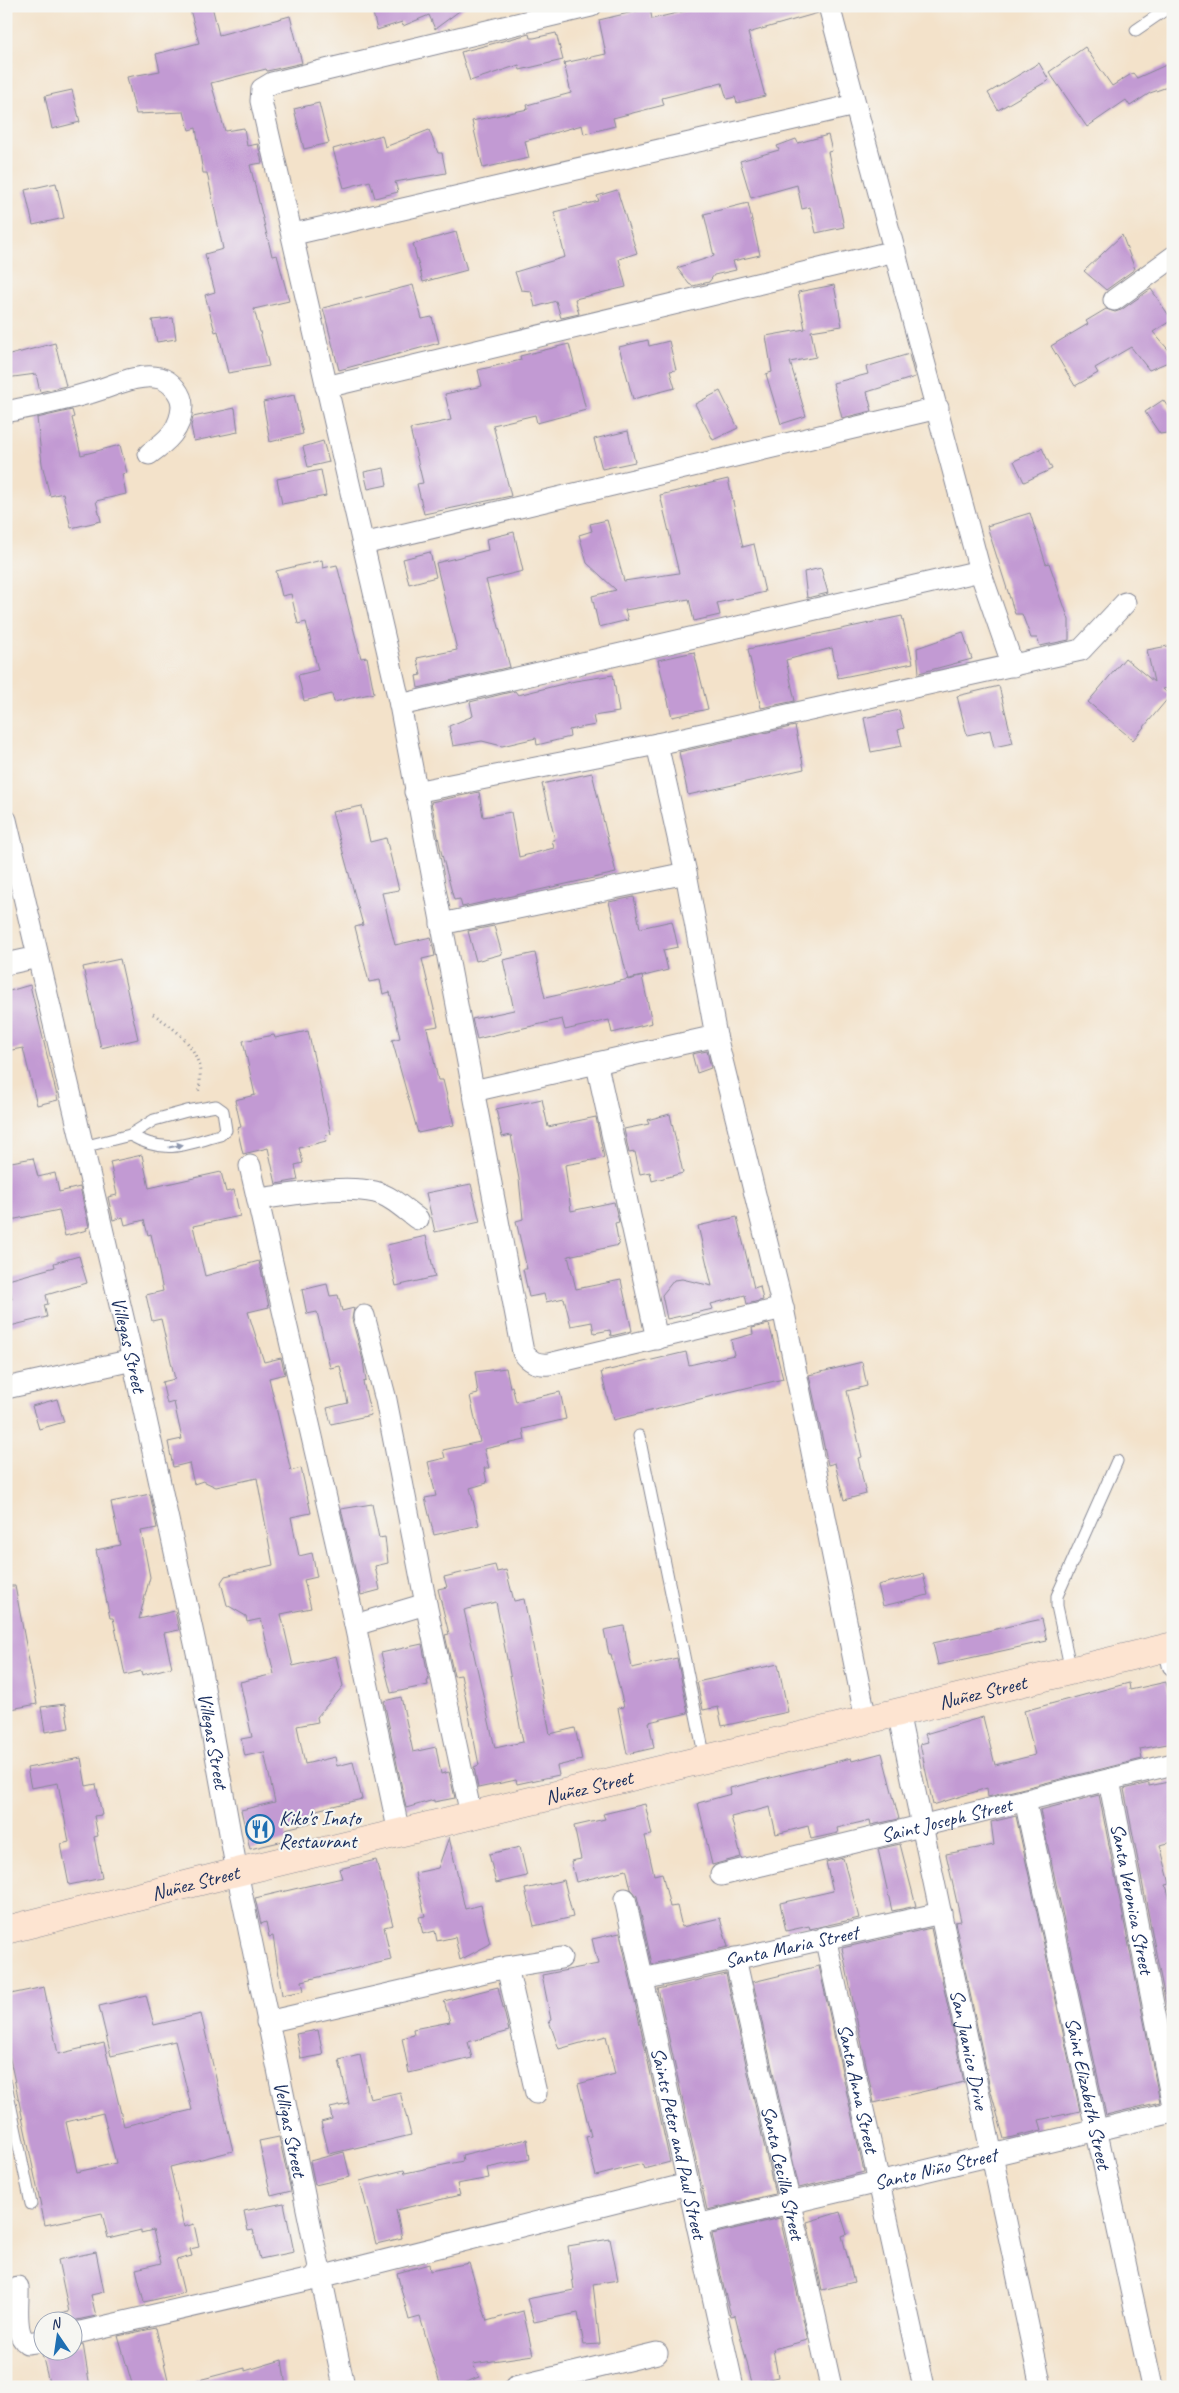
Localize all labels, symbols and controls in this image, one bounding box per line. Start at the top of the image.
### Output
one-way arrow [169,1141,185,1149]
street label: Villegas Street [106,1295,153,1397]
street label: Nuñez Street [936,1669,1031,1715]
street label: Villegas Street [193,1691,235,1793]
street label: Nuñez Street [542,1764,637,1810]
street label: Saint Joseph Street [878,1791,1017,1848]
place label: Kiko's Inato Restaurant [279,1806,363,1854]
restaurant icon: Kiko's Inato Restaurant [245,1814,275,1844]
street label: Santa Veronica Street [1105,1821,1160,1978]
street label: Nuñez Street [149,1859,244,1906]
street label: Santa Maria Street [722,1918,864,1973]
street label: San Juanico Drive [945,1987,995,2113]
street label: Saint Elizabeth Street [1060,2015,1117,2174]
street label: Santa Anna Street [832,2022,885,2157]
street label: Saints Peter and Paul Street [646,2045,713,2244]
street label: Velligas Street [268,2079,313,2181]
street label: Santa Cecilla Street [756,2103,811,2245]
street label: Santo Niño Street [871,2141,1003,2195]
north arrow [32,2310,82,2360]
text: N [49,2314,64,2333]

